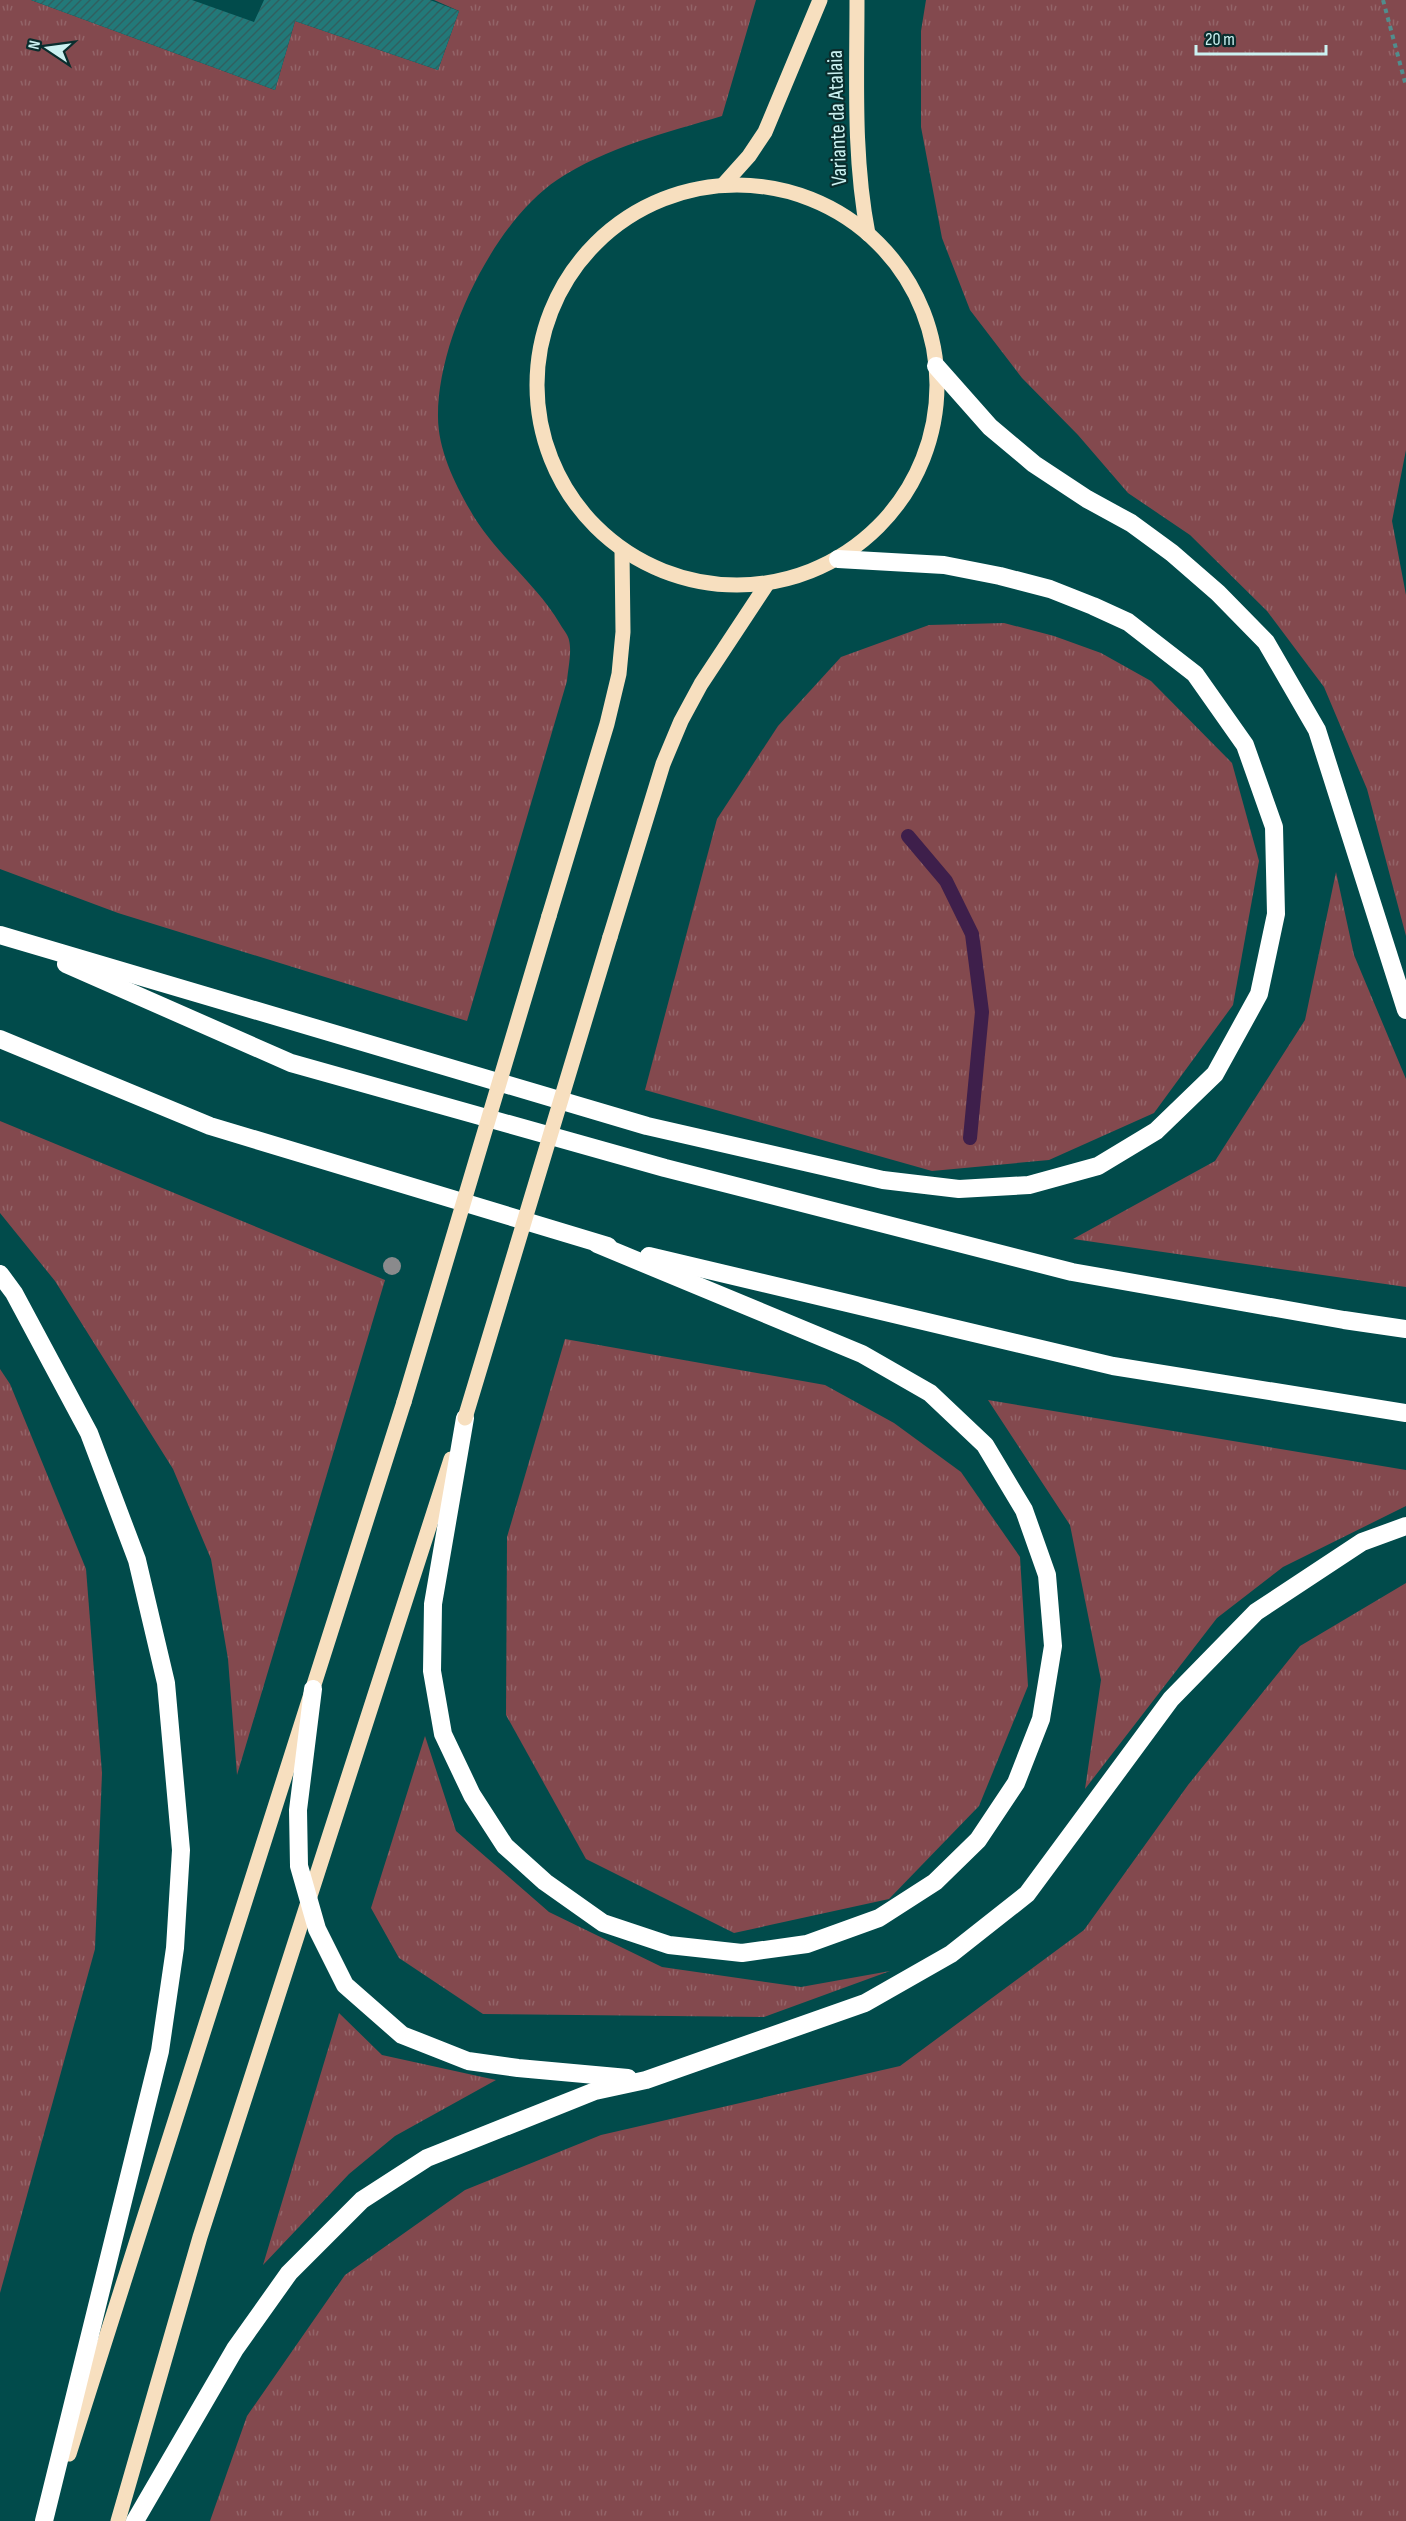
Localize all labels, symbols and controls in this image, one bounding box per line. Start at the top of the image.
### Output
north arrow [18,18,78,78]
scale bar [1196,18,1326,56]
text: 20 m [1205,29,1235,50]
text: N [25,39,45,51]
street label: Variante da Atalaia [822,50,853,186]

